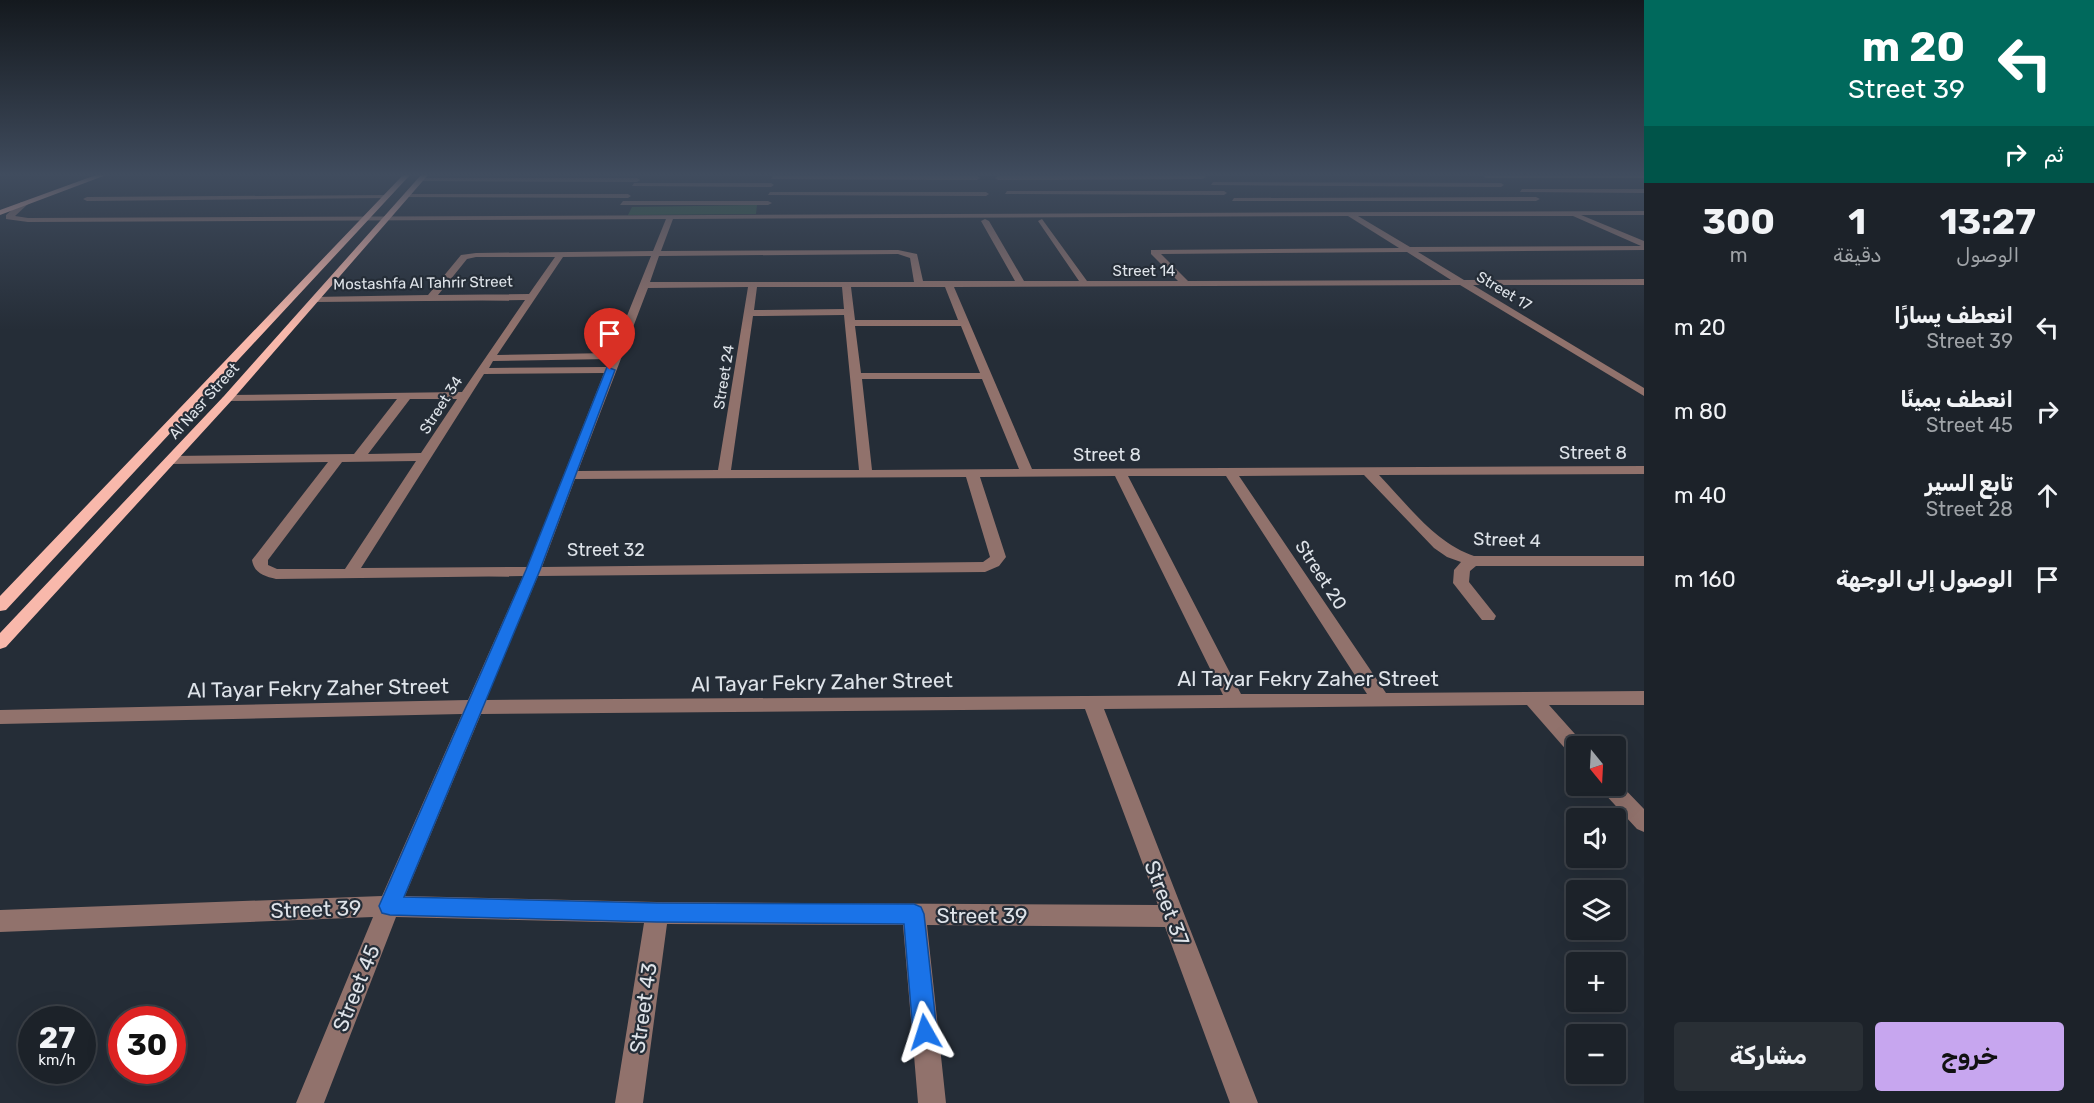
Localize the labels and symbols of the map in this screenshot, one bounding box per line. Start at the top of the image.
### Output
street label: Street 14 [1113,262,1175,280]
street label: Street 17 [1473,268,1535,315]
street label: Mostashfa Al Tahrir Street [333,272,513,294]
pin [584,308,635,370]
street label: Street 24 [710,343,738,411]
street label: Al Nasr Street [165,359,243,443]
street label: Street 34 [416,373,466,437]
street label: Street 8 [1559,442,1627,464]
street label: Street 8 [1073,444,1141,466]
street label: Street 4 [1473,528,1541,552]
street label: Street 20 [1290,536,1352,614]
street label: Street 32 [567,539,645,561]
street label: Al Tayar Fekry Zaher Street [1177,666,1439,691]
street label: Al Tayar Fekry Zaher Street [691,667,953,697]
street label: Al Tayar Fekry Zaher Street [187,673,449,703]
north arrow [1566,736,1626,796]
street label: Street 37 [1139,857,1195,949]
street label: Street 39 [270,895,362,923]
street label: Street 39 [937,903,1027,928]
street label: Street 45 [327,941,385,1035]
street label: Street 43 [624,961,662,1055]
position arrow [893,1000,957,1064]
speed limit sign: 30 [108,1006,186,1084]

